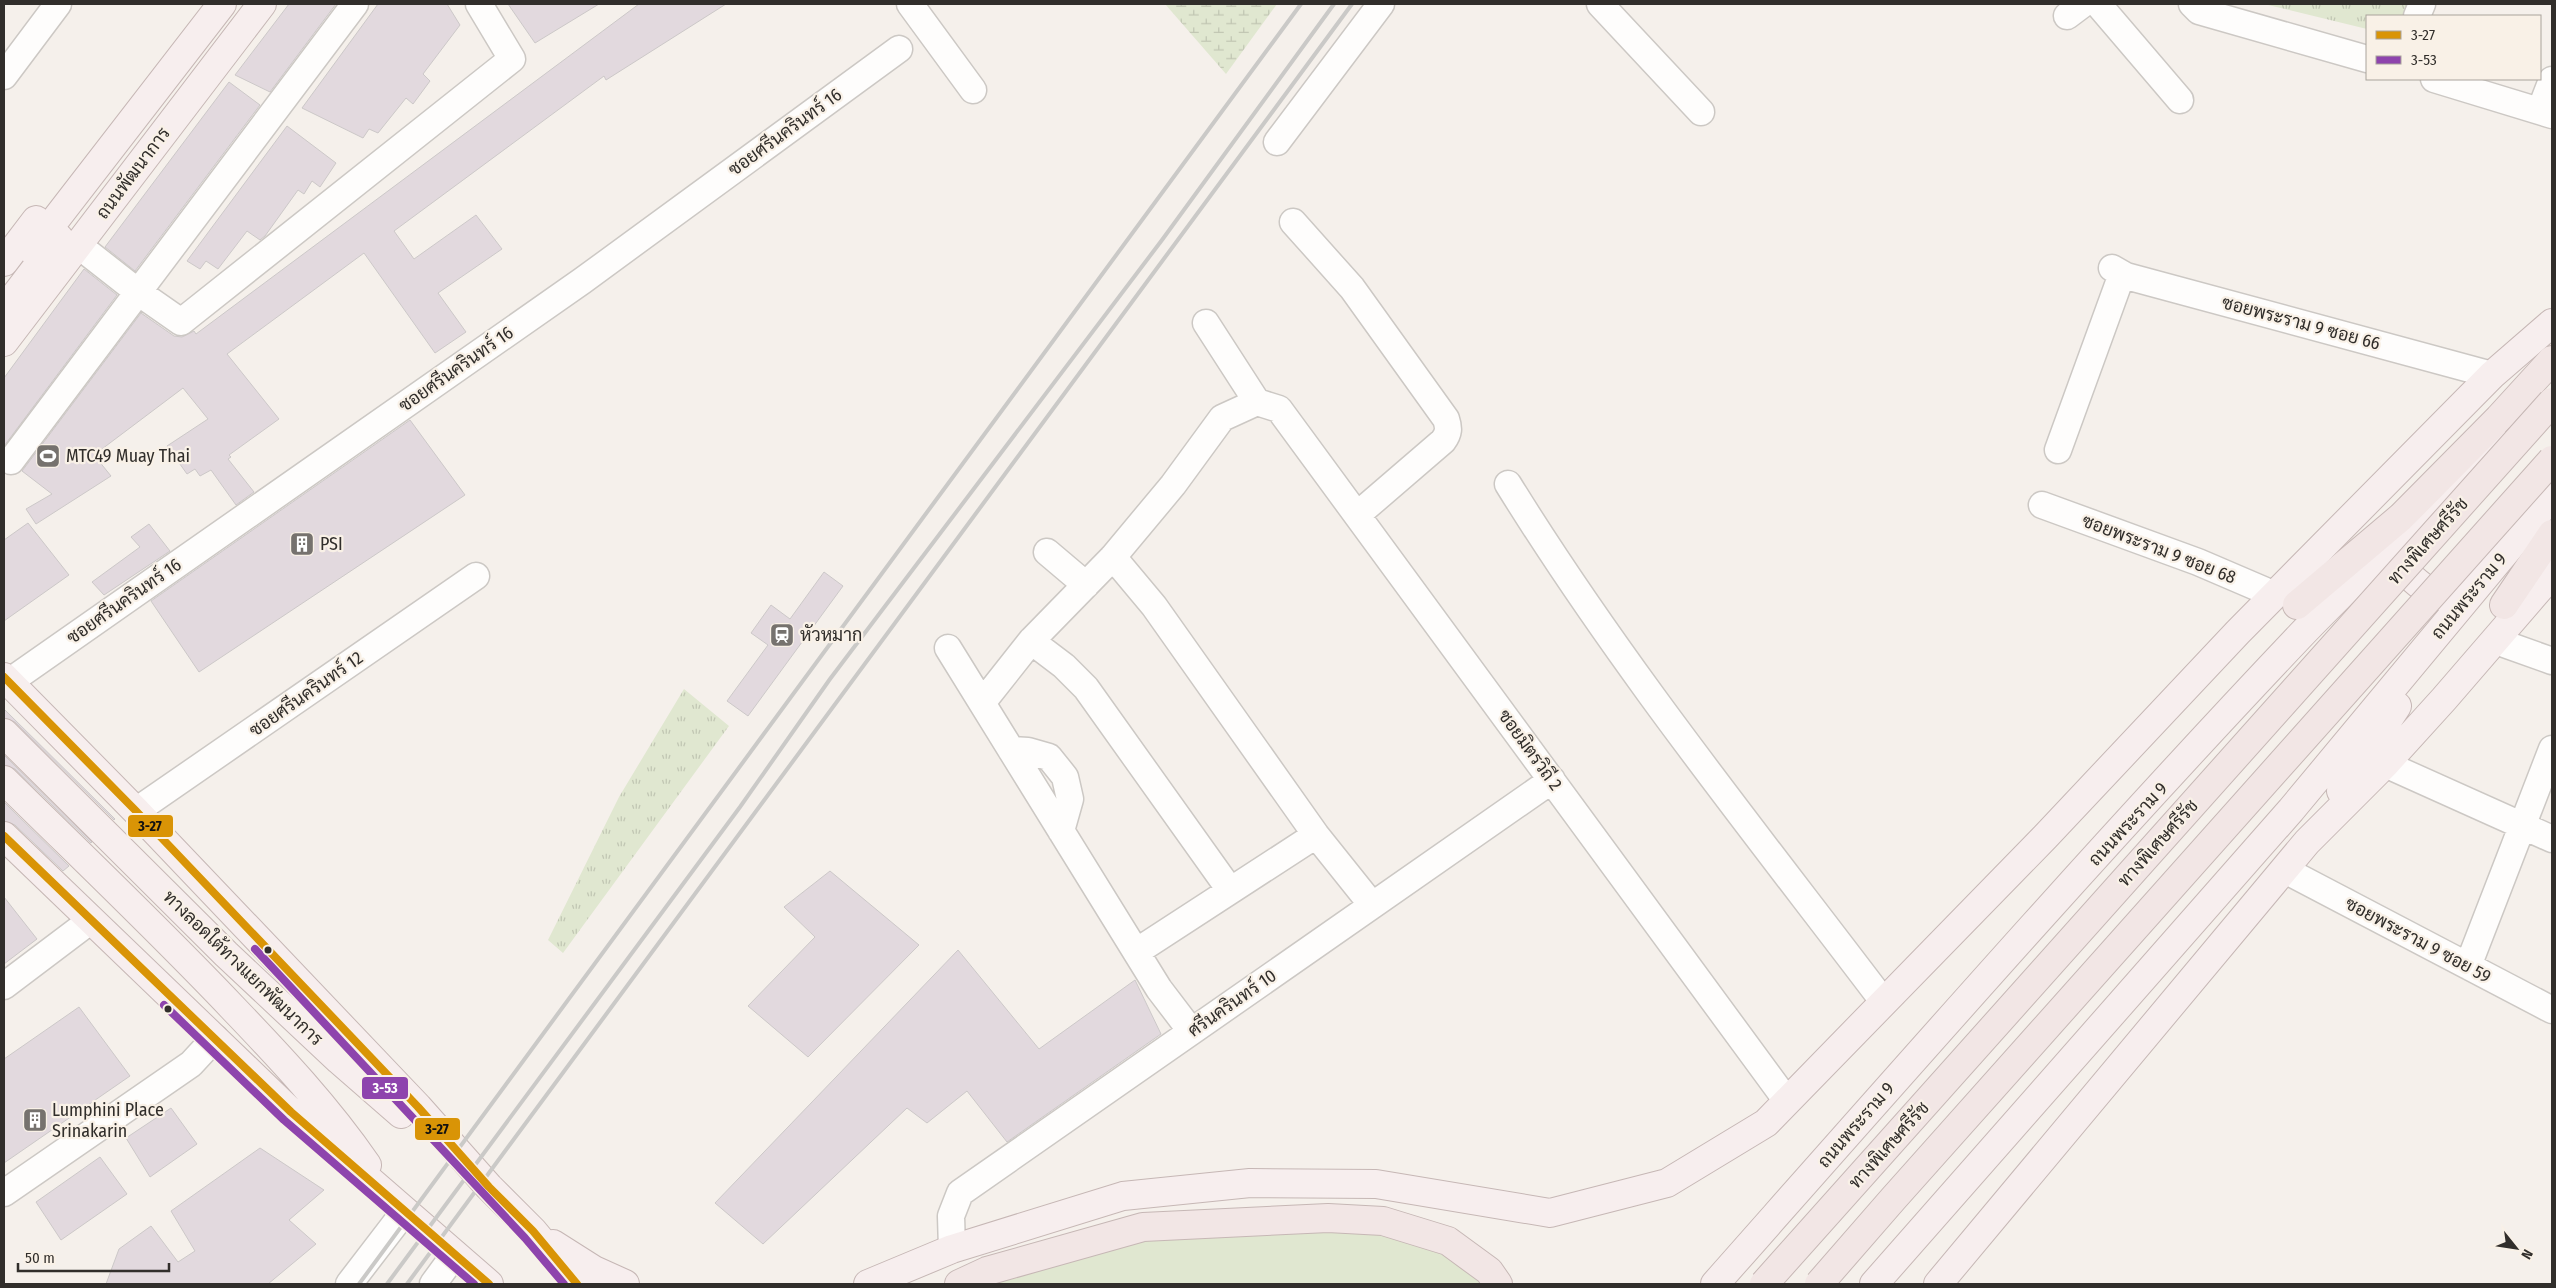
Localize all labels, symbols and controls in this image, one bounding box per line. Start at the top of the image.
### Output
legend [2366,15,2541,80]
text: 3-27 [2411,26,2435,44]
text: 3-53 [2411,51,2437,69]
street label: ซอยศรีนครินทร์ 16 [723,82,846,180]
street label: ถนนพัฒนาการ [91,123,175,223]
street label: ซอยพระราม 9 ซอย 66 [2219,291,2383,355]
street label: ซอยศรีนครินทร์ 16 [393,320,518,417]
sports icon: MTC49 Muay Thai [35,443,61,469]
place label: MTC49 Muay Thai [66,445,190,467]
street label: ทางพิเศษศรีรัช [2382,492,2473,589]
street label: ซอยพระราม 9 ซอย 68 [2079,510,2239,588]
building icon: PSI [289,531,315,557]
place label: PSI [320,533,343,555]
street label: ถนนพระราม 9 [2426,548,2512,644]
street label: ซอยศรีนครินทร์ 16 [61,552,186,649]
station icon: หัวหมาก [769,622,795,648]
place label: หัวหมาก [800,624,862,646]
street label: ซอยศรีนครินทร์ 12 [244,645,367,741]
street label: ซอยมิตรวิถี 2 [1493,704,1568,795]
street label: ถนนพระราม 9 [2084,778,2172,870]
street label: ทางพิเศษศรีรัช [2112,794,2203,891]
line badge: 3-27 [127,814,174,838]
text: 3-27 [137,818,162,835]
street label: ทางลอดใต้ทางแยกพัฒนาการ [158,884,329,1050]
street label: ซอยพระราม 9 ซอย 59 [2341,892,2495,988]
unlabelled marker [263,945,273,955]
street label: ศรีนครินทร์ 10 [1182,963,1281,1042]
unlabelled marker [163,1004,173,1014]
line badge: 3-53 [361,1076,409,1100]
street label: ถนนพระราม 9 [1813,1078,1899,1172]
text: 3-53 [371,1080,398,1097]
street label: ทางพิเศษศรีรัช [1843,1096,1934,1193]
place label: Lumphini Place Srinakarin [52,1099,164,1142]
building icon: Lumphini Place Srinakarin [22,1107,48,1133]
line badge: 3-27 [414,1117,461,1141]
text: 3-27 [424,1121,449,1138]
north arrow [2491,1223,2541,1273]
scale bar [18,1240,169,1272]
text: N [2517,1246,2536,1262]
text: 50 m [25,1249,55,1267]

